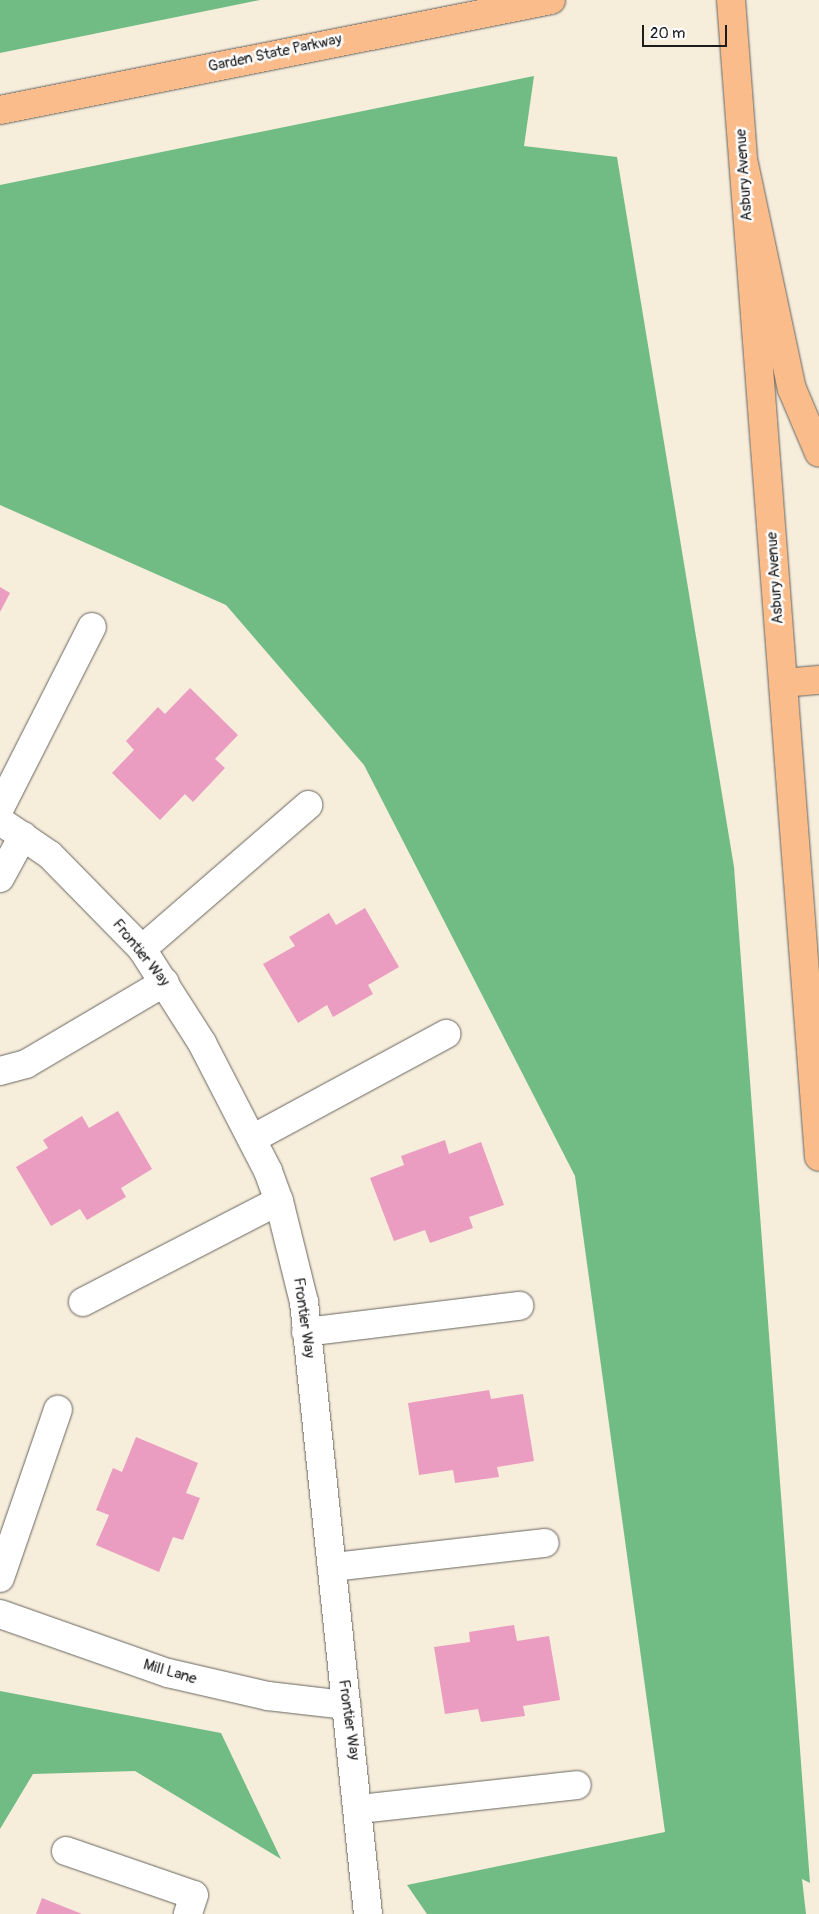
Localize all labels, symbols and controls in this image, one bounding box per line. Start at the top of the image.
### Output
scale bar [644,15,729,47]
text: 20 m [650,24,685,43]
street label: Garden State Parkway [207,30,343,76]
street label: Asbury Avenue [732,128,756,222]
street label: Asbury Avenue [763,531,787,625]
street label: Frontier Way [108,916,174,990]
street label: Frontier Way [289,1277,319,1359]
street label: Mill Lane [141,1656,199,1688]
street label: Frontier Way [334,1679,364,1761]

